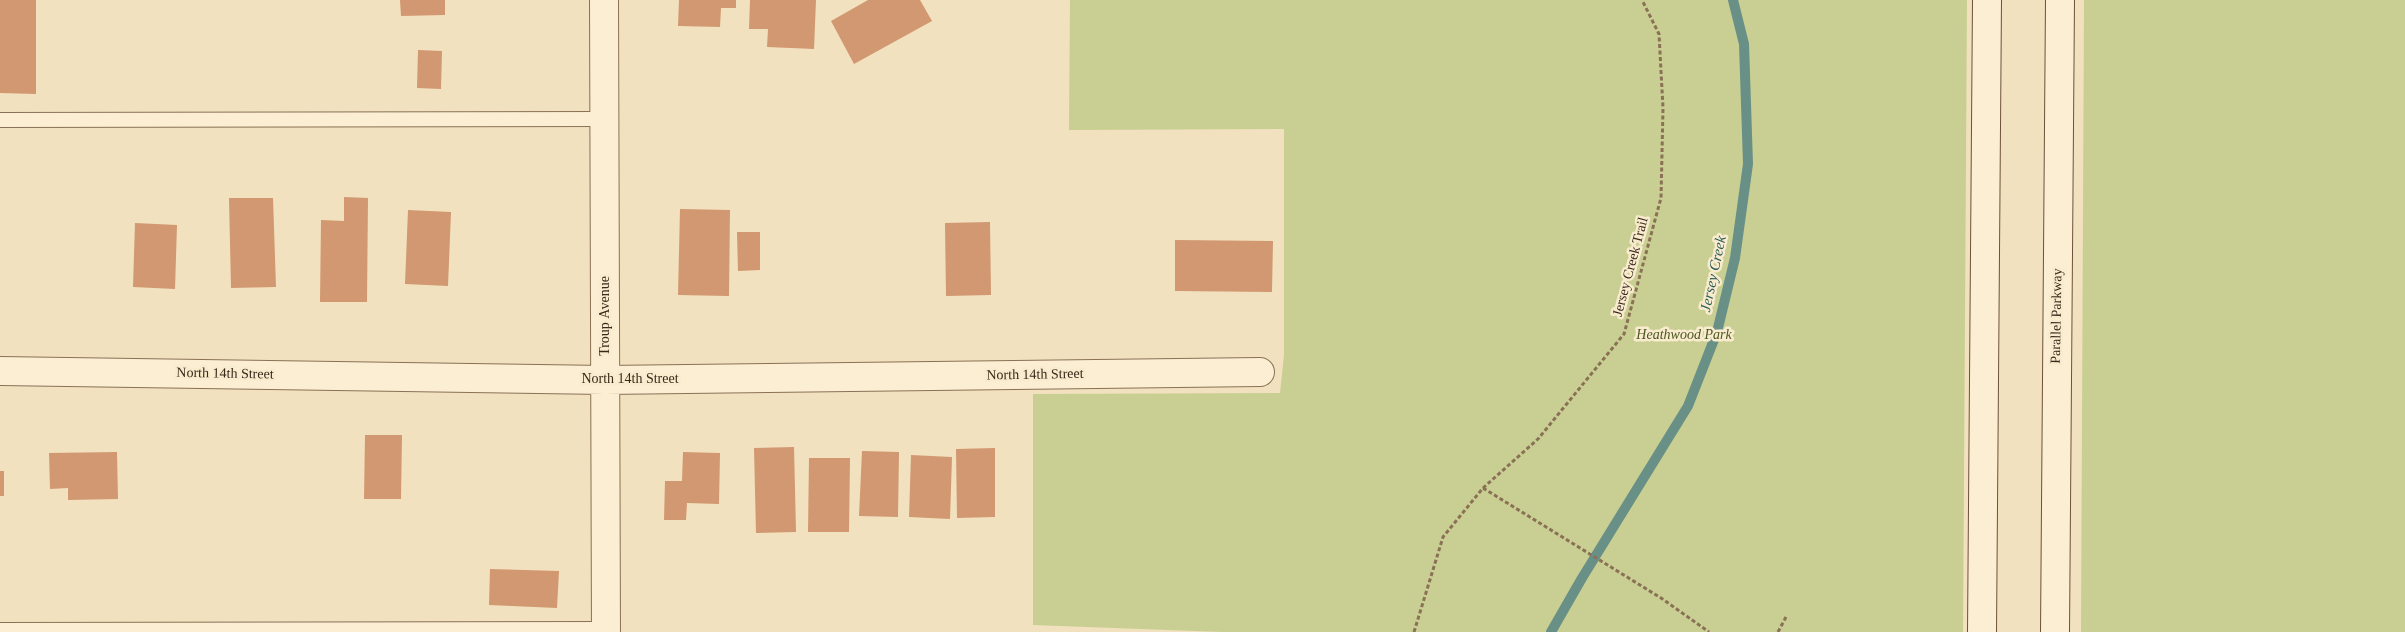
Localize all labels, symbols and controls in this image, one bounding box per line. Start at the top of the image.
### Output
street label: Jersey Creek Trail [1610,216,1652,318]
water label: Jersey Creek [1697,234,1731,314]
street label: Parallel Parkway [2048,268,2066,364]
street label: Troup Avenue [597,276,613,356]
park label: Heathwood Park [1636,327,1732,343]
street label: North 14th Street [176,365,274,383]
street label: North 14th Street [986,366,1084,384]
street label: North 14th Street [581,371,679,387]

